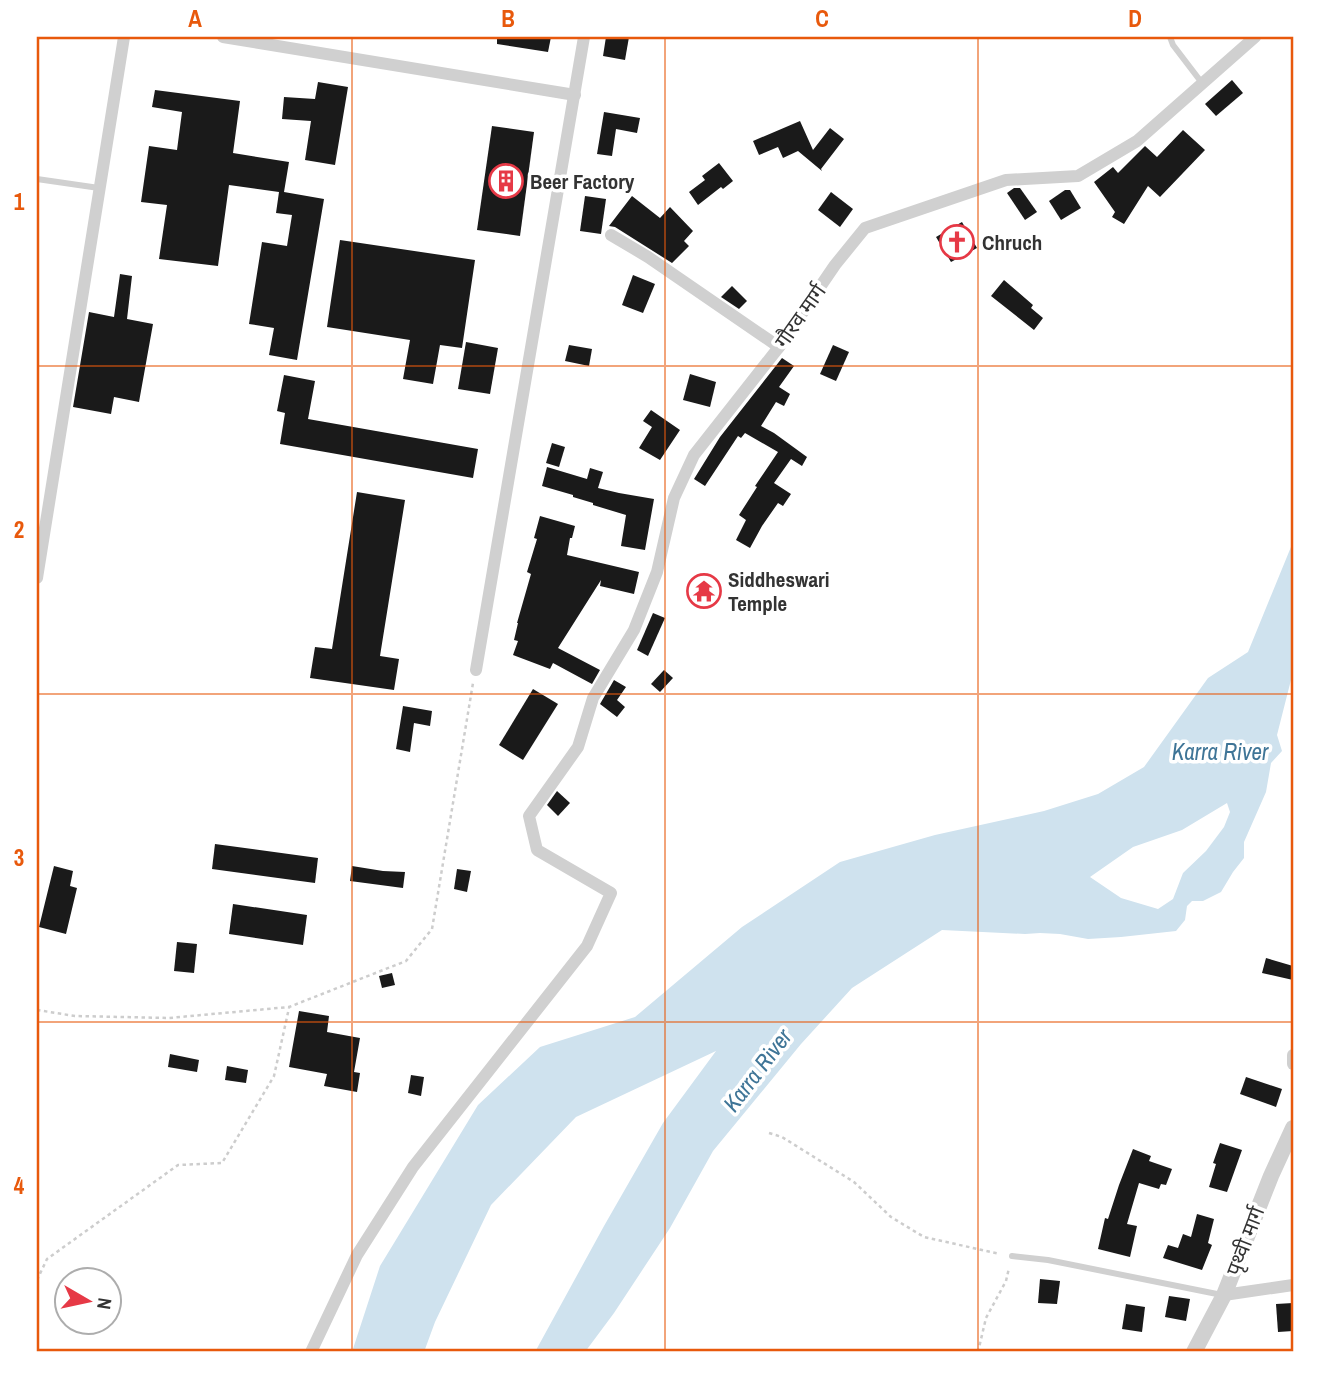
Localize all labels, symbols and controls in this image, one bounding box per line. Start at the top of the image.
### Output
text: A [188,3,202,34]
text: B [501,3,515,34]
text: C [815,3,829,34]
text: D [1128,3,1142,34]
building icon: Beer Factory [487,162,525,200]
place label: Beer Factory [530,167,635,196]
text: 1 [14,186,25,217]
church icon: Chruch [938,223,976,261]
place label: Chruch [982,228,1042,257]
street label: गौरव मार्ग [767,277,833,354]
text: 2 [14,514,24,545]
place label: Siddheswari Temple [728,565,829,618]
temple icon: Siddheswari Temple [685,572,723,610]
water label: Karra River [1172,736,1269,767]
text: 3 [14,842,24,873]
water label: Karra River [716,1022,799,1118]
text: 4 [14,1170,25,1201]
street label: पृथ्वी मार्ग [1219,1201,1272,1280]
north arrow [52,1266,122,1336]
text: N [91,1296,119,1311]

